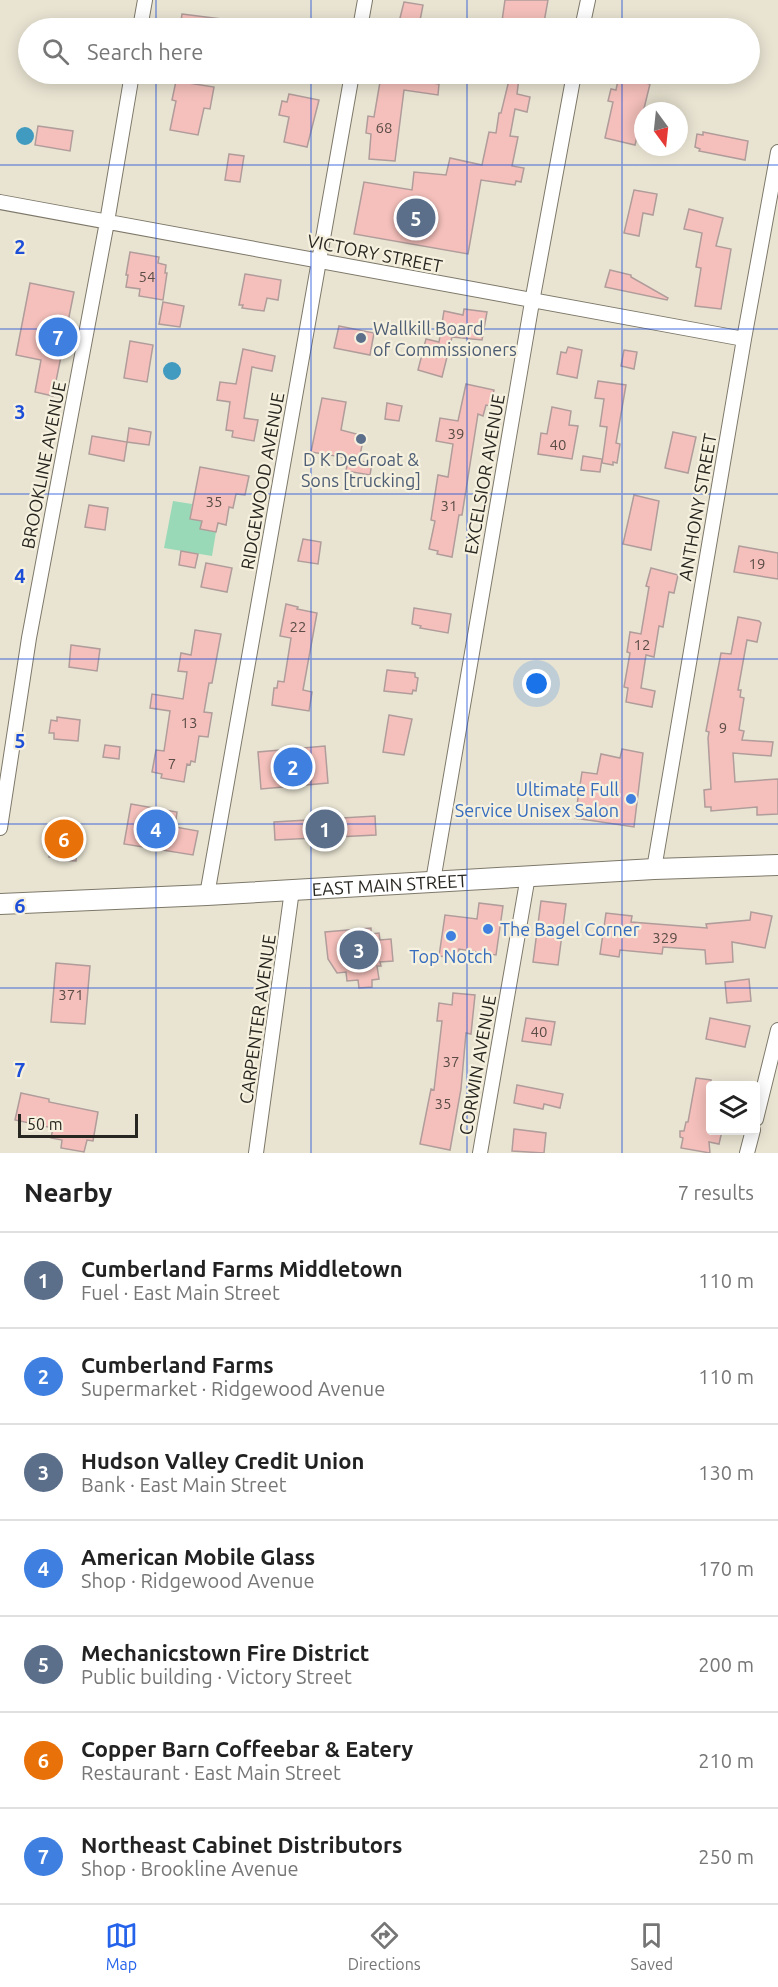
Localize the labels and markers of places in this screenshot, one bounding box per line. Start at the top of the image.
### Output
pin: 5 [396,196,436,240]
pin: 7 [38,314,78,360]
place label: Wallkill Board of Commissioners [373,318,517,359]
marker: Wallkill Board of Commissioners [354,331,368,345]
marker: D K DeGroat & Sons [trucking] [354,432,368,446]
place label: D K DeGroat & Sons [trucking] [301,449,421,490]
pin: 2 [274,744,312,789]
place label: Ultimate Full Service Unisex Salon [455,779,619,820]
marker: Ultimate Full Service Unisex Salon [624,792,638,806]
pin: 4 [136,806,176,852]
pin: 1 [306,806,344,852]
pin: 6 [44,816,84,862]
place label: The Bagel Corner [500,919,640,939]
marker: The Bagel Corner [481,922,495,936]
pin: 3 [340,928,378,972]
marker: Top Notch [444,929,458,943]
place label: Top Notch [409,946,493,966]

